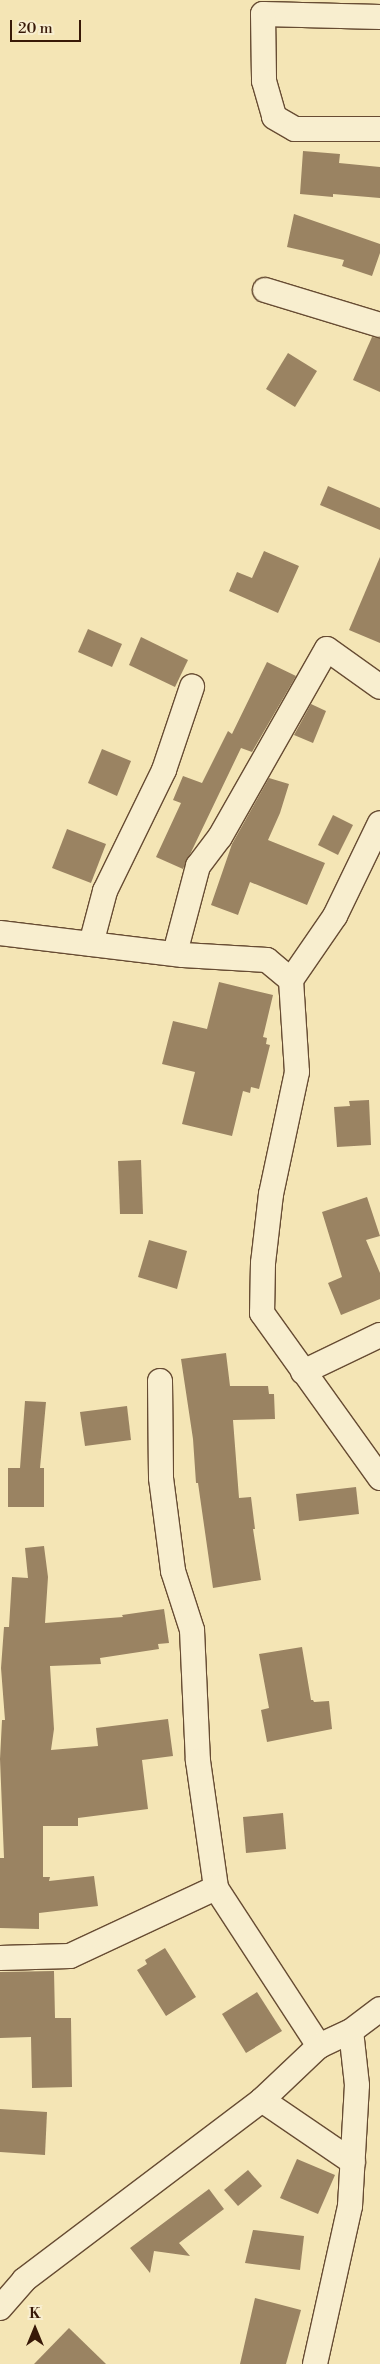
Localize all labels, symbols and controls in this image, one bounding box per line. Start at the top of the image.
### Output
scale bar [12,10,84,42]
text: 20 m [18,19,53,38]
north arrow [10,2304,60,2354]
text: K [29,2305,41,2323]

